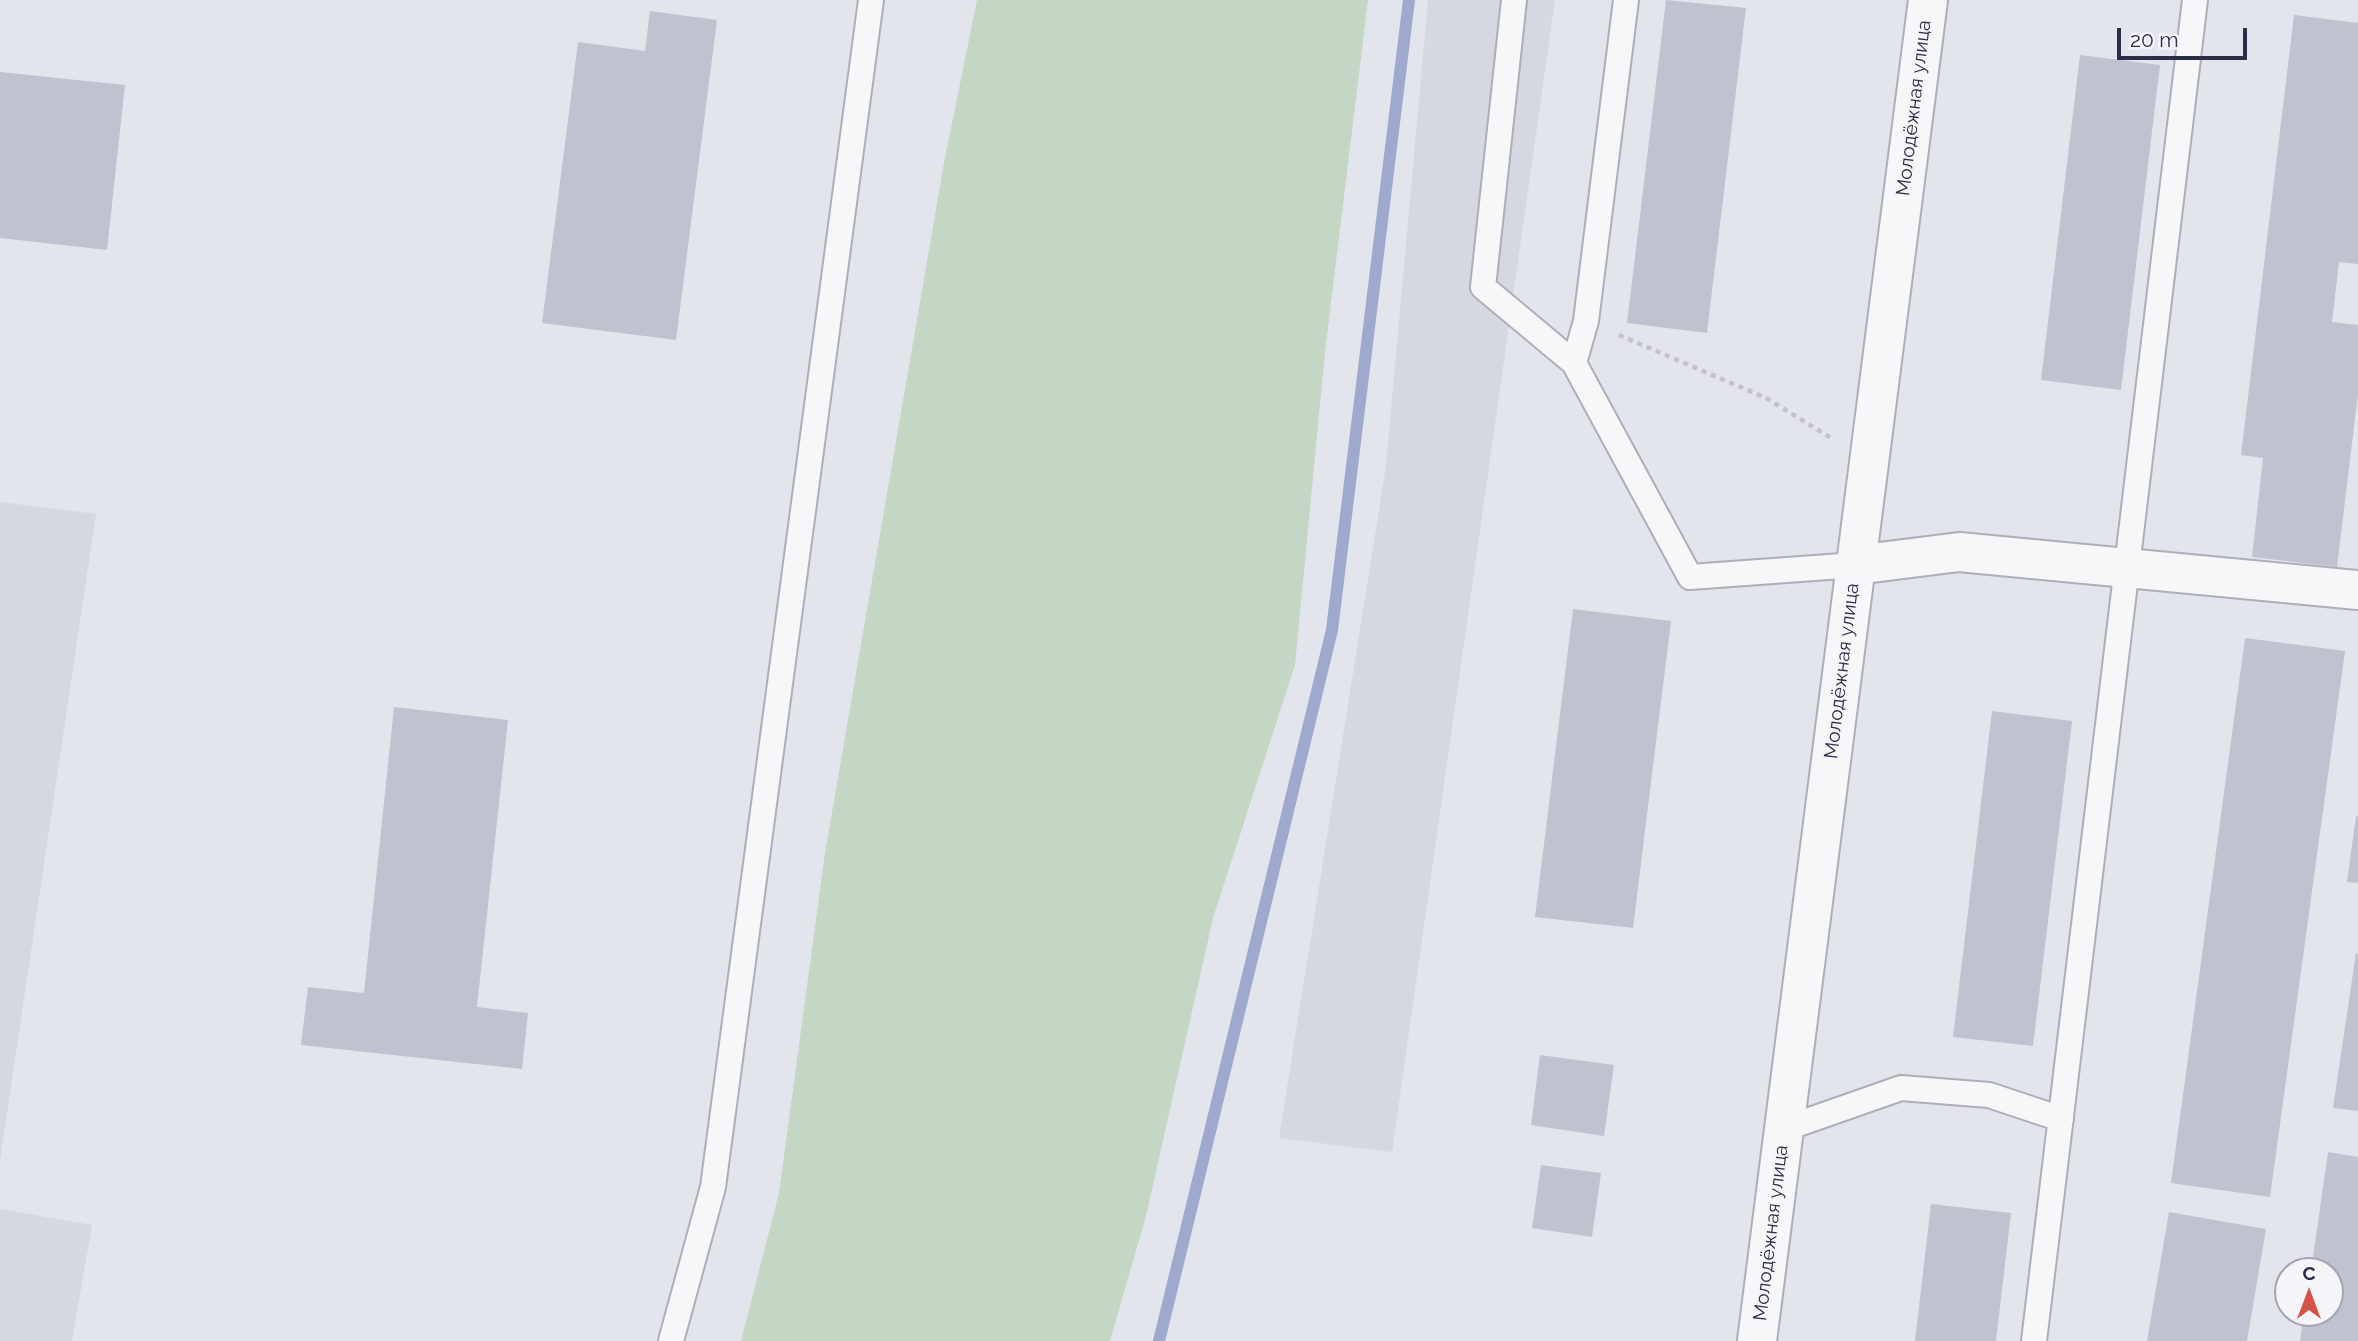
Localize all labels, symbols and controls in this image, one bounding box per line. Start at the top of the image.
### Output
scale bar [2120,14,2250,58]
street label: Молодёжная улица [1892,19,1936,197]
text: 20 m [2130,27,2178,52]
street label: Молодёжная улица [1820,582,1864,760]
street label: Молодёжная улица [1749,1144,1793,1322]
north arrow [2274,1257,2344,1327]
text: С [2302,1262,2316,1284]

